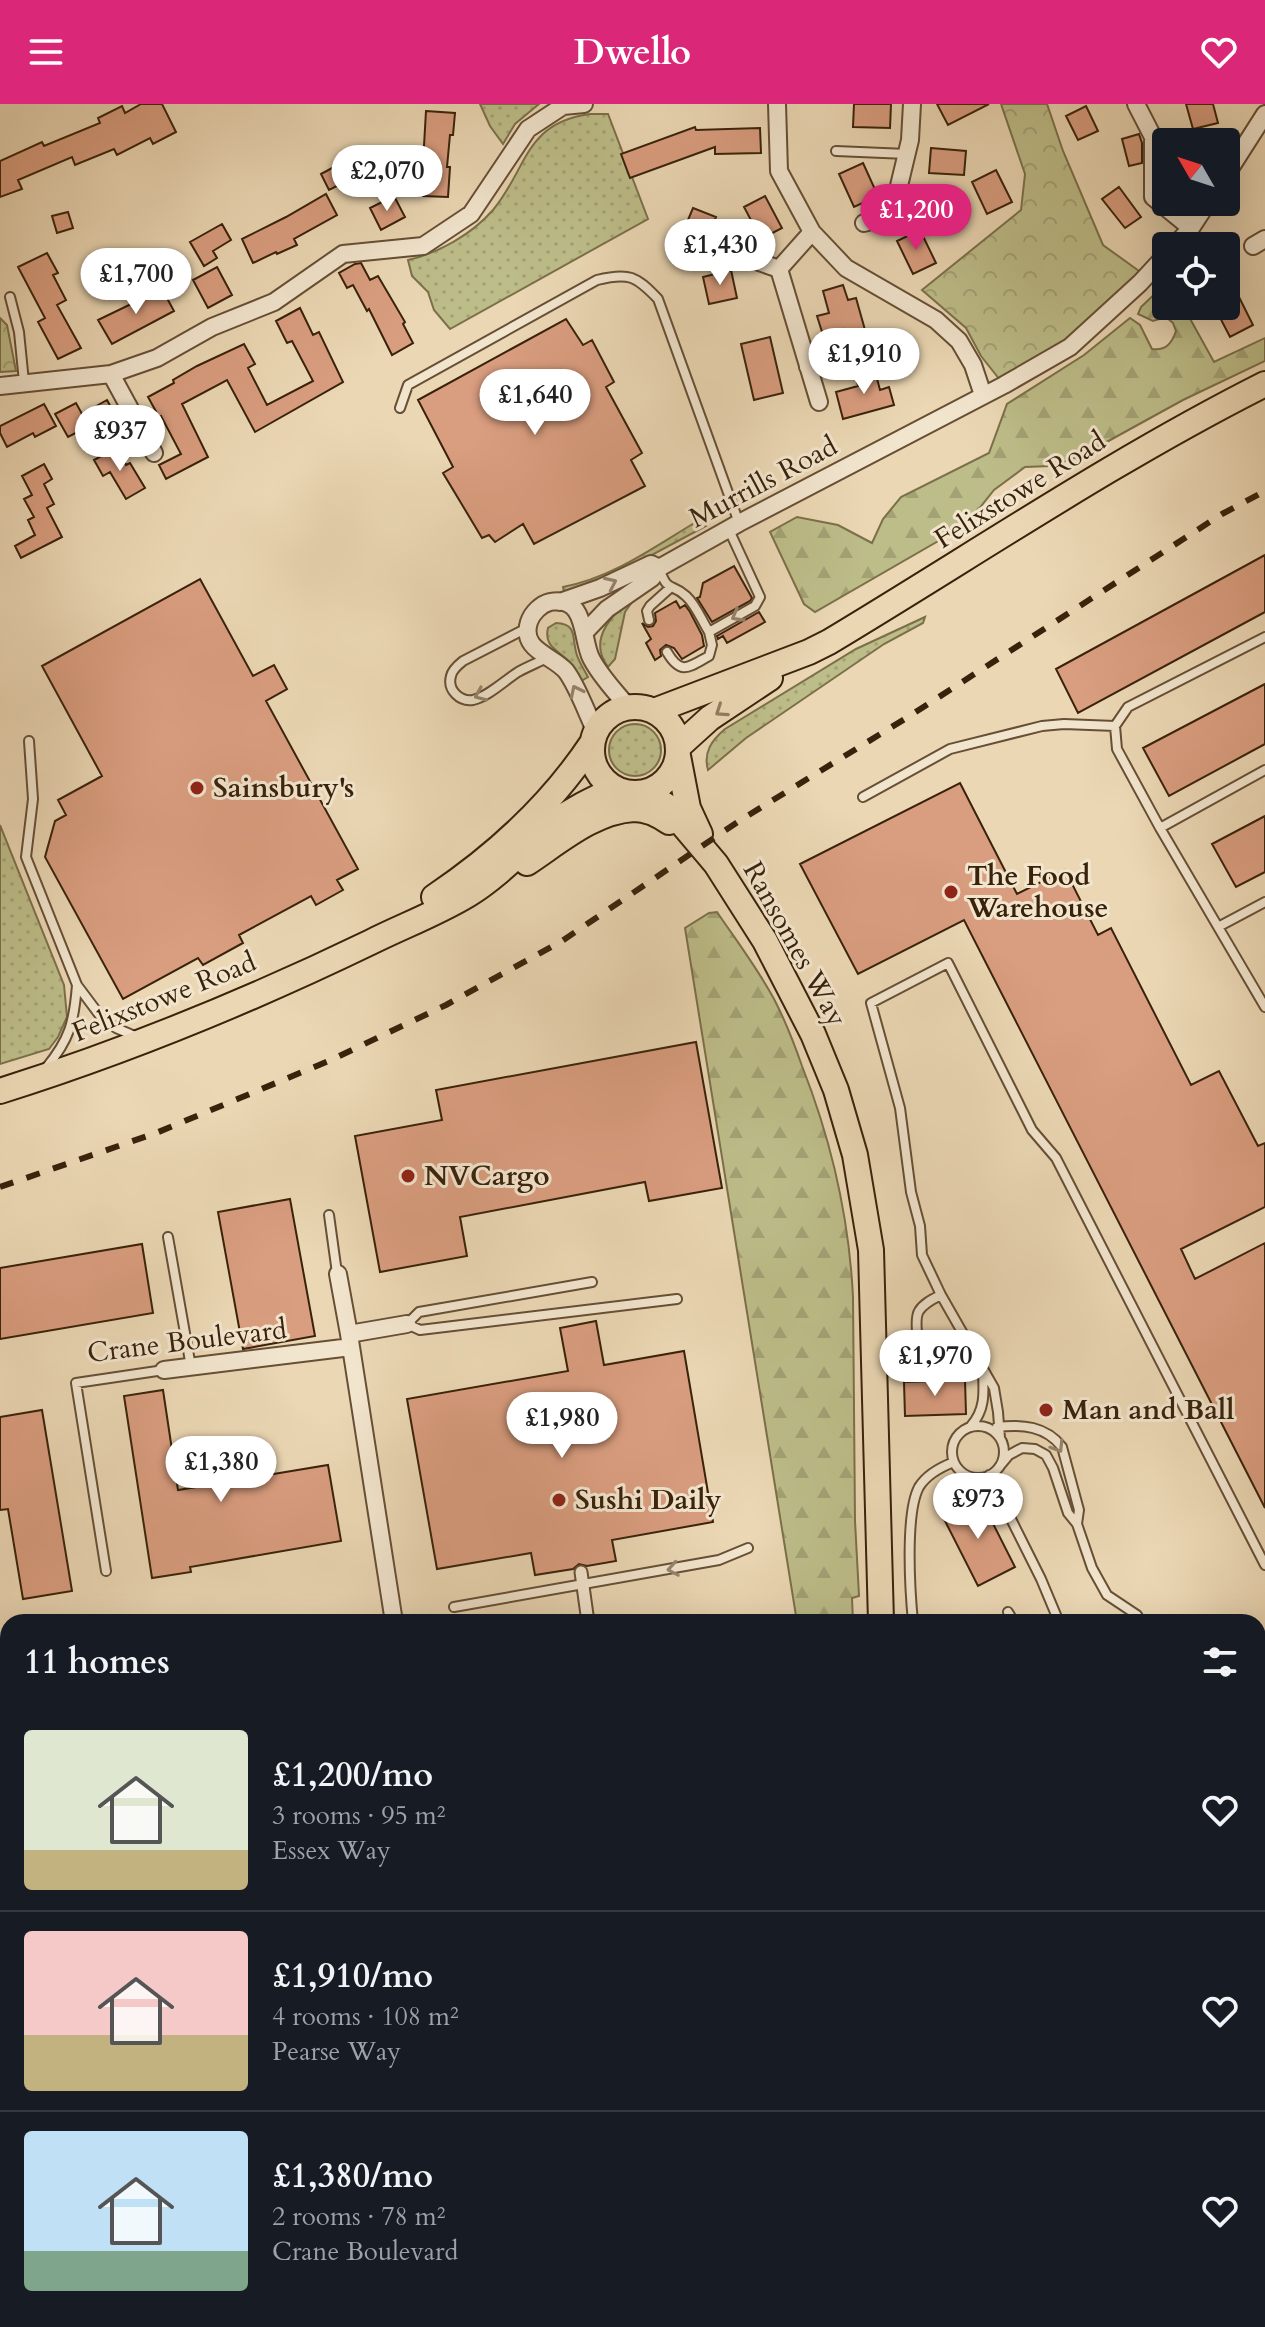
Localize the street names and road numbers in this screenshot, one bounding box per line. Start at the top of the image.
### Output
street label: Felixstowe Road [927,422,1113,558]
street label: Murrills Road [682,427,844,537]
street label: Ransomes Way [734,855,856,1033]
street label: Felixstowe Road [66,943,262,1051]
street label: Crane Boulevard [85,1310,289,1372]

